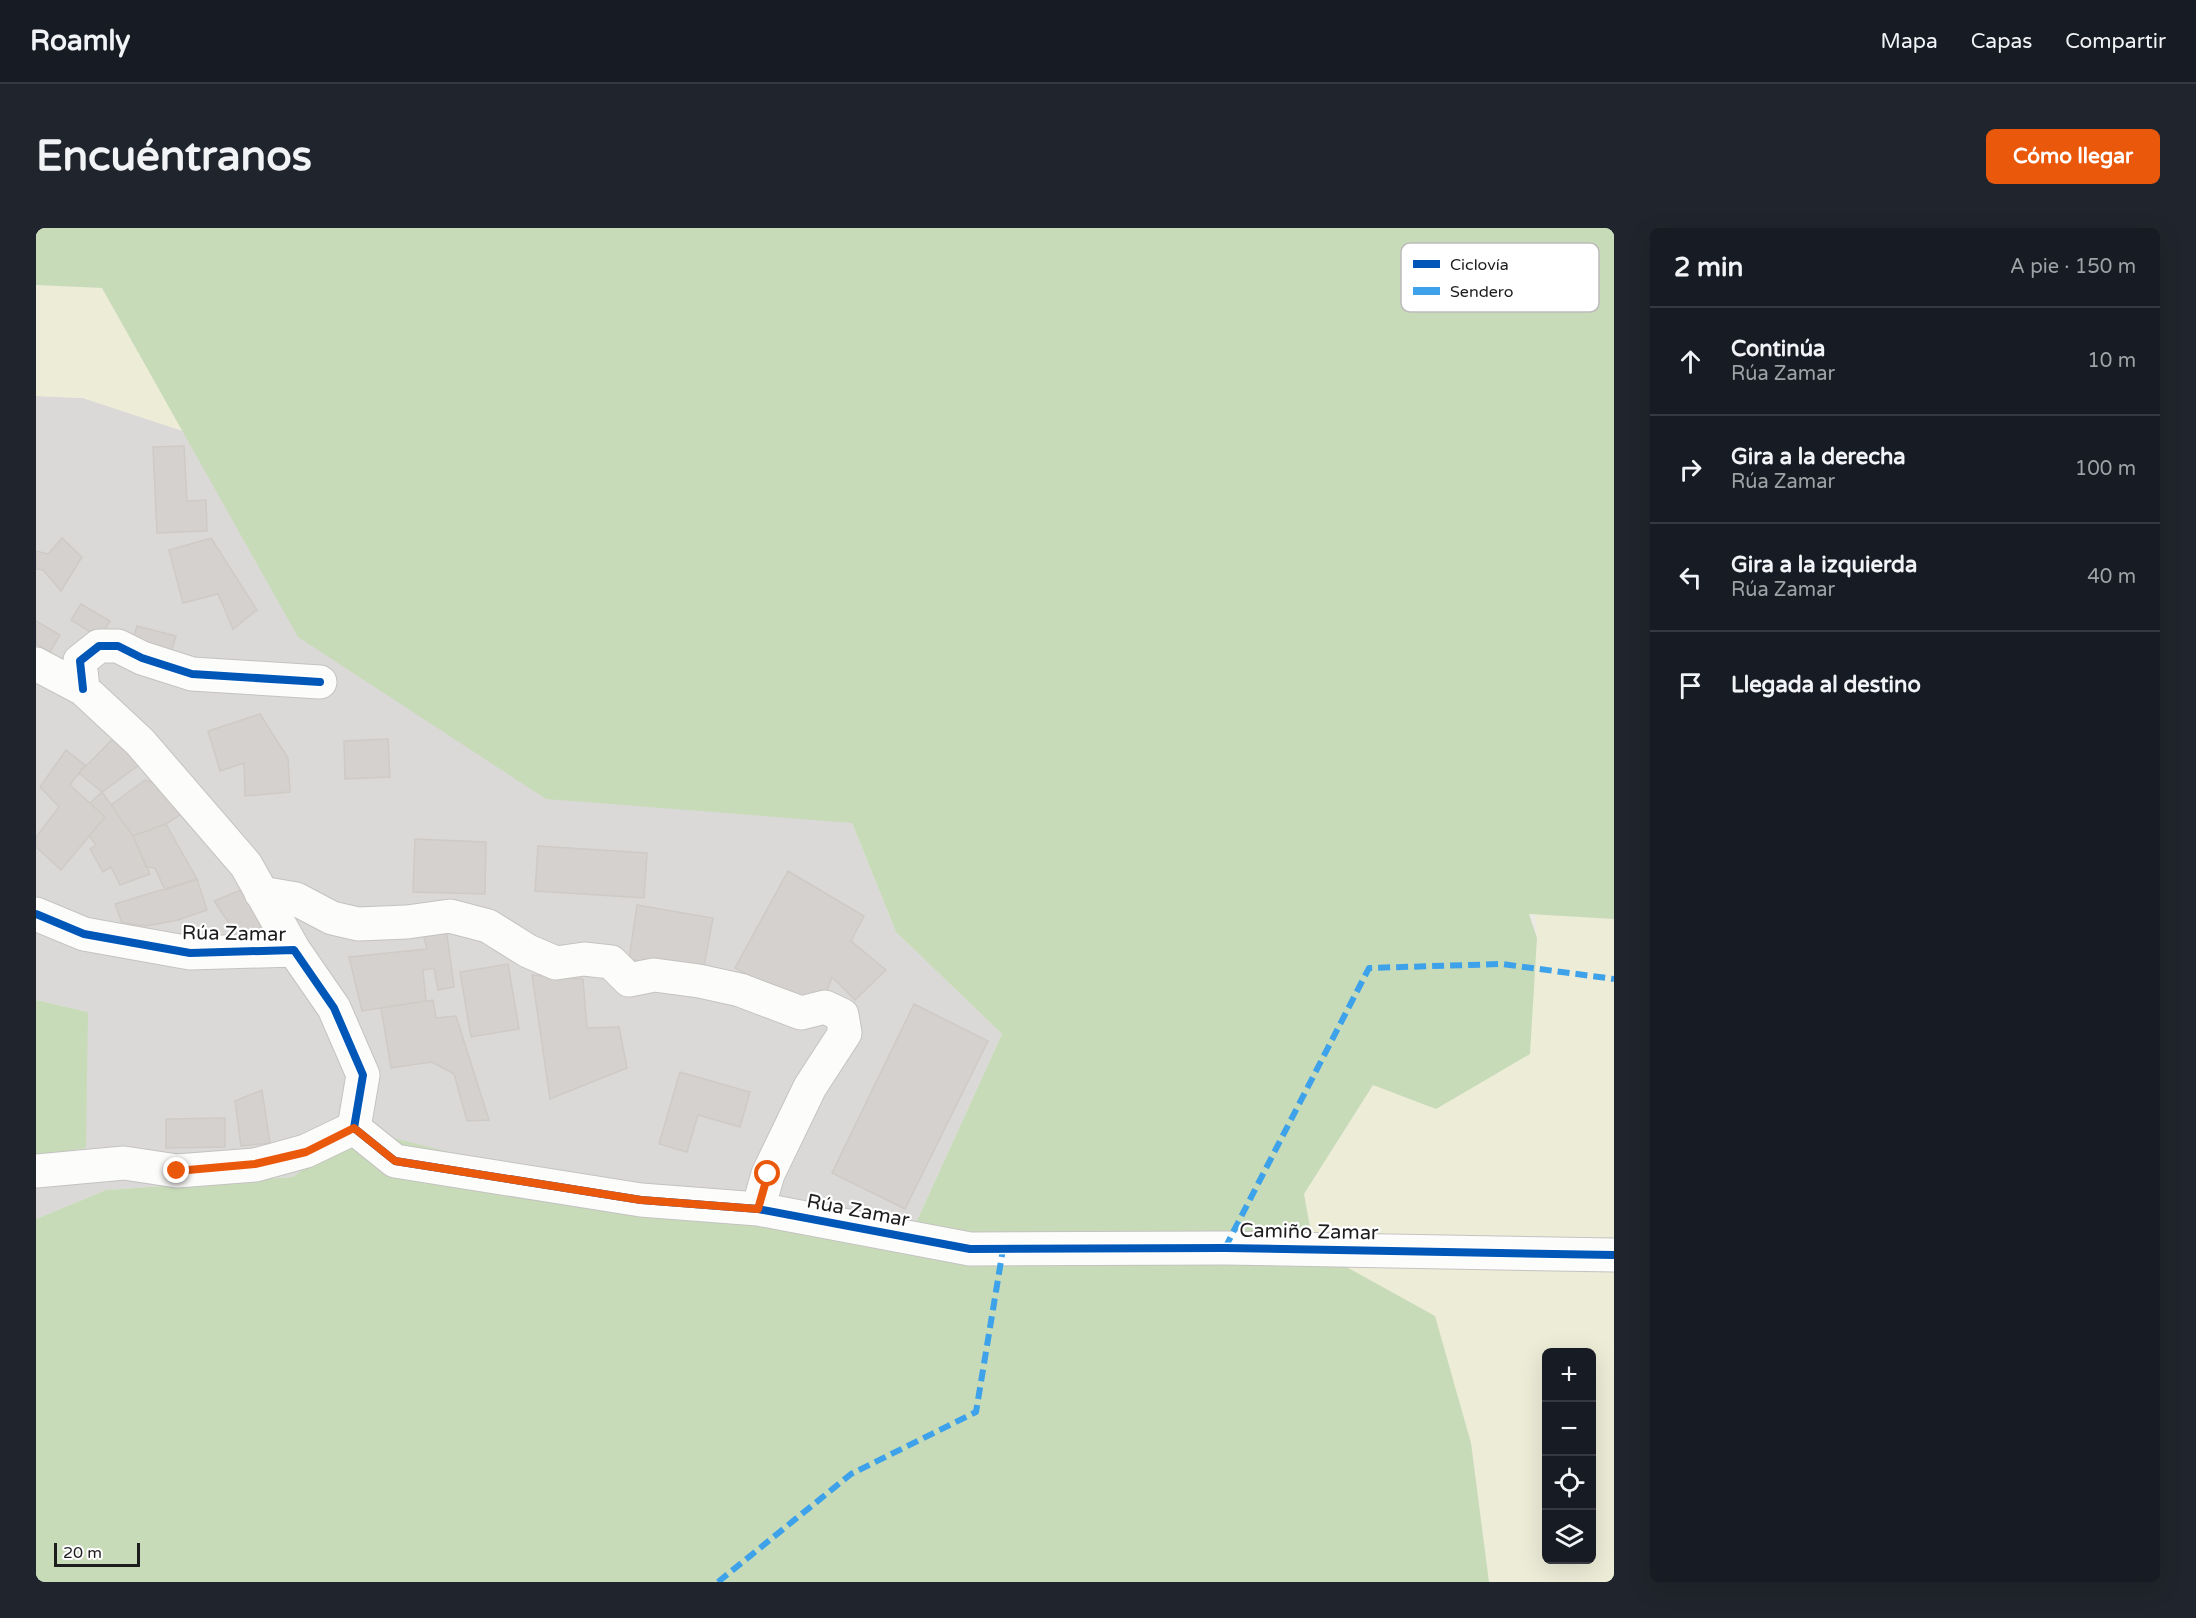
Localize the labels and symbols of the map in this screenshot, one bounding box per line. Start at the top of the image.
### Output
legend [1401,243,1599,312]
text: Ciclovía [1450,255,1509,275]
text: Sendero [1450,282,1513,302]
street label: Rúa Zamar [182,921,287,947]
route end [163,1157,189,1183]
route start [754,1160,780,1186]
street label: Rúa Zamar [805,1189,912,1233]
street label: Camiño Zamar [1239,1219,1379,1245]
scale bar [54,1540,140,1568]

